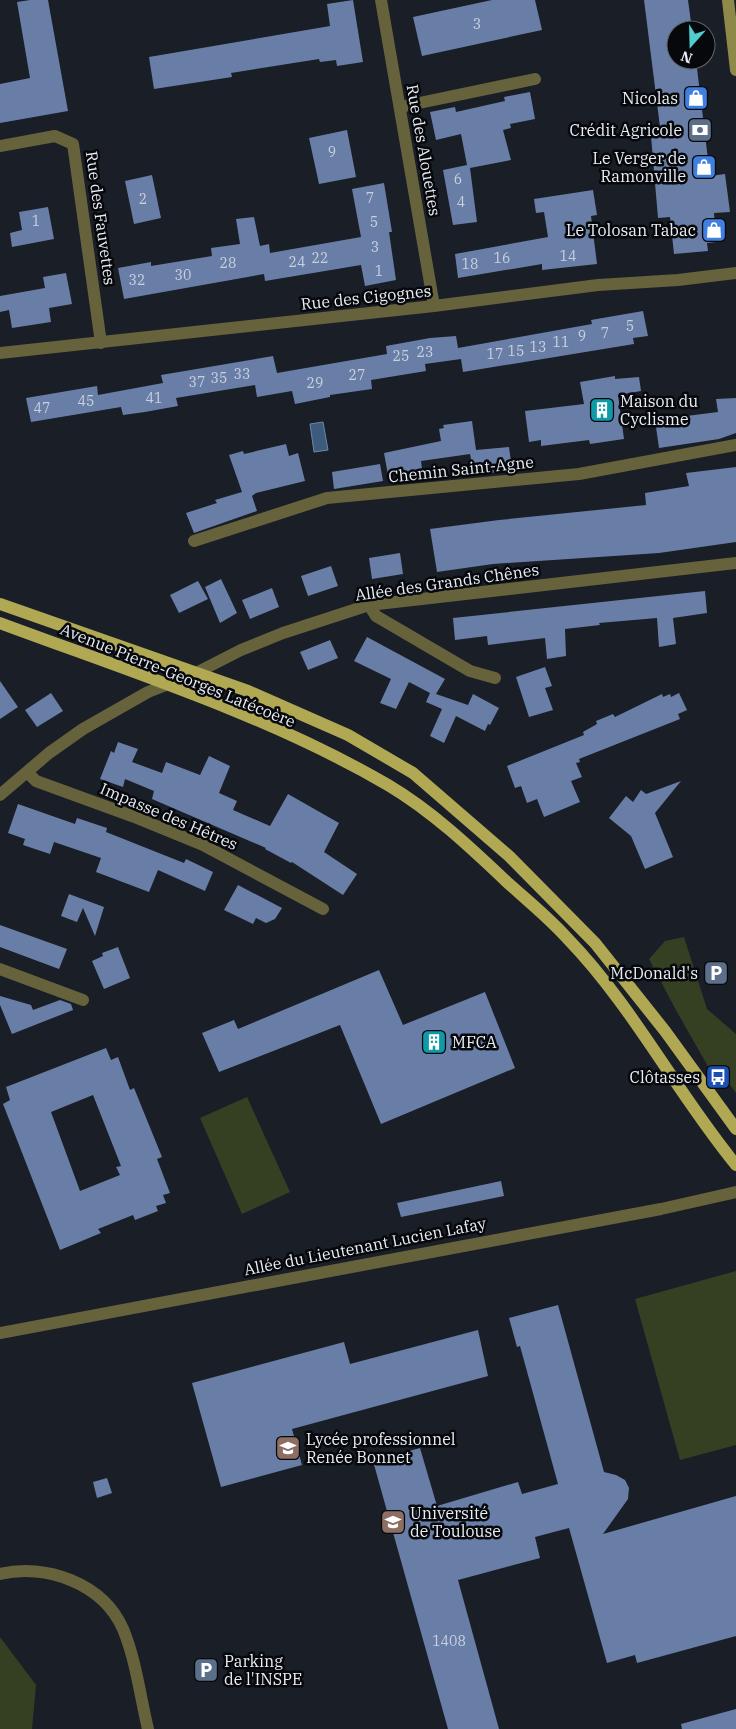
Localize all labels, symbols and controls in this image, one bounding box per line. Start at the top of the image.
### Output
house number: 3 [473,15,481,33]
north arrow [666,20,716,70]
text: N [678,47,695,68]
street label: Rue des Alouettes [403,83,445,217]
shop icon: Nicolas [683,85,709,111]
place label: Nicolas [622,88,678,108]
bank icon: Crédit Agricole [687,117,713,143]
place label: Crédit Agricole [570,120,682,140]
house number: 9 [328,143,336,161]
place label: Le Verger de Ramonville [593,148,686,186]
street label: Rue des Fauvettes [82,150,120,286]
shop icon: Le Verger de Ramonville [691,154,717,180]
house number: 6 [454,170,462,188]
house number: 7 [366,189,374,207]
house number: 2 [139,190,147,208]
house number: 4 [457,193,465,211]
house number: 1 [32,212,40,230]
house number: 5 [370,213,378,231]
shop icon: Le Tolosan Tabac [701,217,727,243]
place label: Le Tolosan Tabac [566,220,696,240]
house number: 3 [371,238,379,256]
house number: 14 [560,247,576,265]
house number: 22 [312,249,328,267]
house number: 16 [494,249,510,267]
house number: 24 [289,253,305,271]
house number: 28 [220,254,236,272]
house number: 18 [462,255,478,273]
house number: 1 [375,262,383,280]
house number: 30 [175,266,191,284]
house number: 32 [129,271,145,289]
street label: Rue des Cigognes [300,280,432,314]
house number: 5 [626,317,634,335]
house number: 7 [601,324,609,342]
house number: 9 [578,327,586,345]
house number: 11 [553,333,569,351]
house number: 13 [530,338,546,356]
house number: 15 [508,342,524,360]
house number: 23 [417,343,433,361]
house number: 17 [487,345,503,363]
house number: 25 [393,347,409,365]
house number: 33 [234,365,250,383]
house number: 27 [349,366,365,384]
house number: 35 [211,369,227,387]
house number: 37 [189,373,205,391]
house number: 29 [307,374,323,392]
house number: 41 [146,389,162,407]
place label: Maison du Cyclisme [620,391,698,429]
house number: 45 [78,392,94,410]
building icon: Maison du Cyclisme [589,397,615,423]
house number: 47 [34,399,50,417]
street label: Chemin Saint-Agne [387,451,535,487]
street label: Allée des Grands Chênes [354,559,540,605]
street label: Avenue Pierre-Georges Latécoère [58,619,298,731]
street label: Impasse des Hêtres [97,778,241,854]
parking icon: McDonald's [703,960,729,986]
place label: McDonald's [610,963,698,983]
building icon: MFCA [421,1029,447,1055]
place label: MFCA [452,1032,497,1052]
bus stop icon: Clôtasses [705,1064,731,1090]
place label: Clôtasses [630,1067,700,1087]
street label: Allée du Lieutenant Lucien Lafay [242,1213,488,1279]
place label: Lycée professionnel Renée Bonnet [306,1429,456,1467]
school or university icon: Lycée professionnel Renée Bonnet [275,1435,301,1461]
place label: Université de Toulouse [410,1503,501,1541]
school or university icon: Université de Toulouse [380,1509,406,1535]
house number: 1408 [432,1632,466,1650]
place label: Parking de l'INSPE [224,1651,302,1689]
parking icon: Parking de l'INSPE [193,1657,219,1683]

